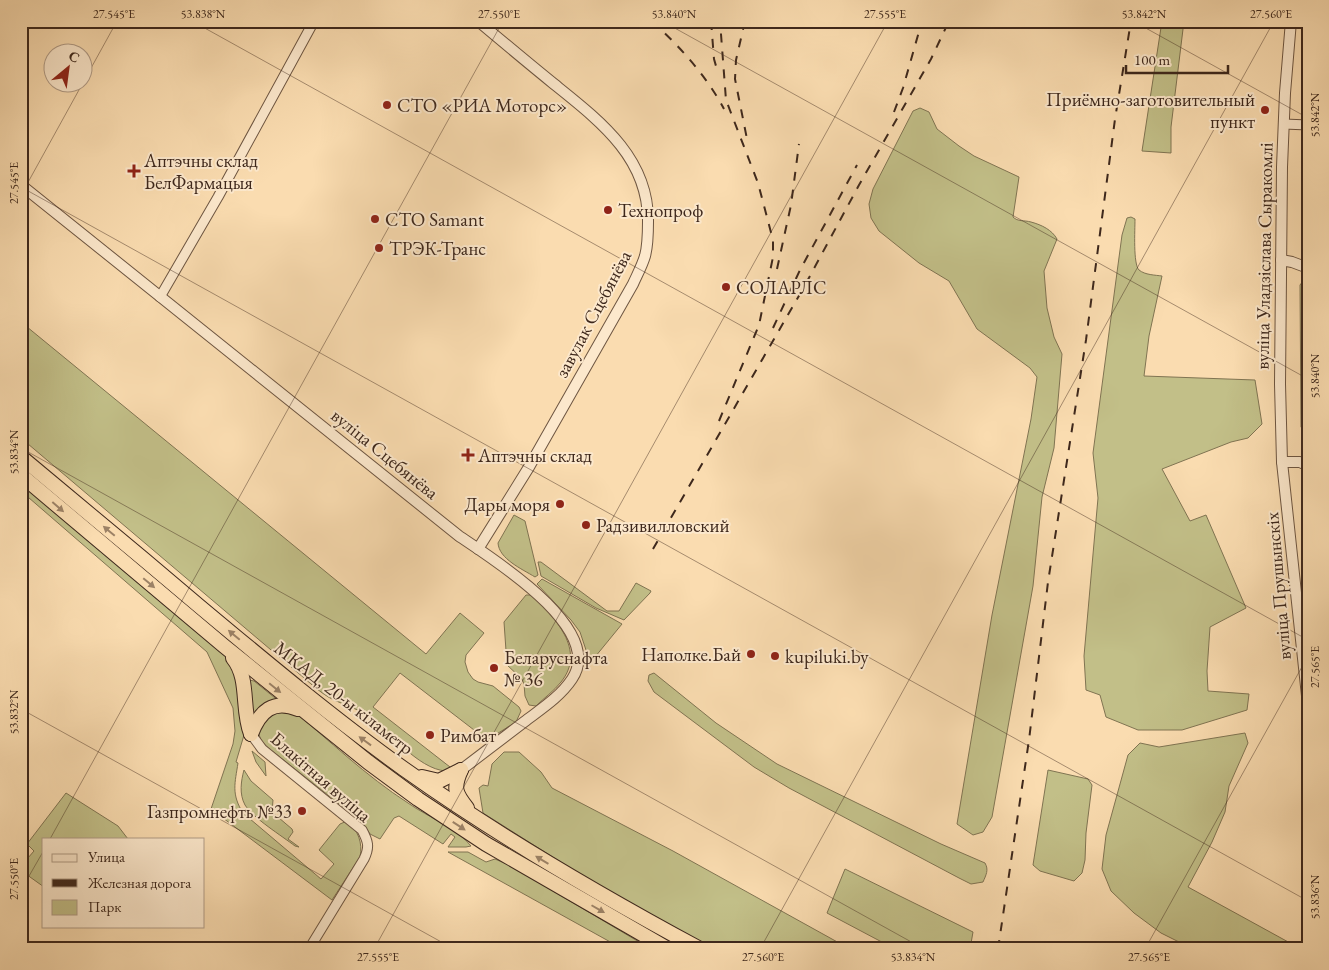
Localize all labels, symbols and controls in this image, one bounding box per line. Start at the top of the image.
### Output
text: 27.545°E [93,6,135,22]
text: 53.838°N [181,6,226,22]
text: 27.550°E [478,6,520,22]
text: 53.840°N [652,6,697,22]
text: 27.555°E [864,6,906,22]
text: 53.842°N [1122,6,1167,22]
text: 27.560°E [1250,6,1292,22]
north arrow [42,42,92,92]
scale bar [1126,42,1229,74]
text: С [66,46,83,67]
text: 100 m [1134,50,1171,69]
place label: Приёмно-заготовительный пункт [1046,87,1255,134]
text: 53.842°N [1307,92,1323,137]
place label: СТО «РИА Моторс» [397,93,567,118]
marker: СТО «РИА Моторс» [381,99,393,111]
marker: Приёмно-заготовительный пункт [1259,104,1271,116]
street label: вуліца Уладзіслава Сыракомлі [1250,142,1278,370]
place label: Аптэчны склад БелФармацыя [143,148,258,195]
text: 27.545°E [6,162,22,204]
marker: Аптэчны склад БелФармацыя [128,165,140,177]
place label: Технопроф [618,198,703,223]
marker: Технопроф [602,204,614,216]
place label: СТО Samant [385,207,484,232]
marker: СТО Samant [369,213,381,225]
place label: ТРЭК-Транс [389,236,486,261]
marker: ТРЭК-Транс [373,242,385,254]
street label: завулак Сцебянёва [549,246,637,382]
place label: СОЛАРЛС [736,275,827,300]
marker: СОЛАРЛС [720,281,732,293]
text: 53.840°N [1307,353,1323,398]
street label: вуліца Сцебянёва [326,403,444,505]
text: 53.834°N [6,429,22,474]
place label: Аптэчны склад [477,443,592,468]
marker: Аптэчны склад [462,449,474,461]
place label: Дары моря [464,492,550,517]
marker: Дары моря [554,498,566,510]
one-way arrow [52,501,65,512]
street label: вуліца Прушынскіх [1259,510,1297,661]
place label: Радзивилловский [596,513,729,538]
marker: Радзивилловский [580,519,592,531]
one-way arrow [103,525,116,536]
one-way arrow [142,578,155,589]
one-way arrow [227,630,240,641]
street label: МКАД, 20-ы кіламетр [269,636,419,760]
place label: Наполке.Бай [641,642,741,667]
place label: kupiluki.by [785,644,869,669]
place label: Беларуснафта № 36 [504,645,608,692]
text: 27.565°E [1307,646,1323,688]
marker: Наполке.Бай [745,648,757,660]
marker: kupiluki.by [769,650,781,662]
marker: Беларуснафта № 36 [488,662,500,674]
one-way arrow [269,682,282,693]
text: 53.832°N [6,689,22,734]
place label: Римбат [440,723,497,748]
street label: Блакітная вуліца [265,726,377,828]
marker: Римбат [424,729,436,741]
one-way arrow [359,735,372,746]
place label: Газпромнефть №33 [147,799,292,824]
marker: Газпромнефть №33 [296,805,308,817]
one-way arrow [452,821,466,830]
legend [42,838,205,928]
text: Улица [87,847,125,866]
one-way arrow [536,855,549,864]
text: 27.550°E [6,858,22,900]
text: Железная дорога [87,873,191,892]
text: 53.836°N [1307,874,1323,919]
text: Парк [88,897,121,916]
one-way arrow [592,905,605,914]
text: 27.555°E [357,949,399,965]
text: 27.560°E [742,949,784,965]
text: 53.834°N [891,949,936,965]
text: 27.565°E [1128,949,1170,965]

